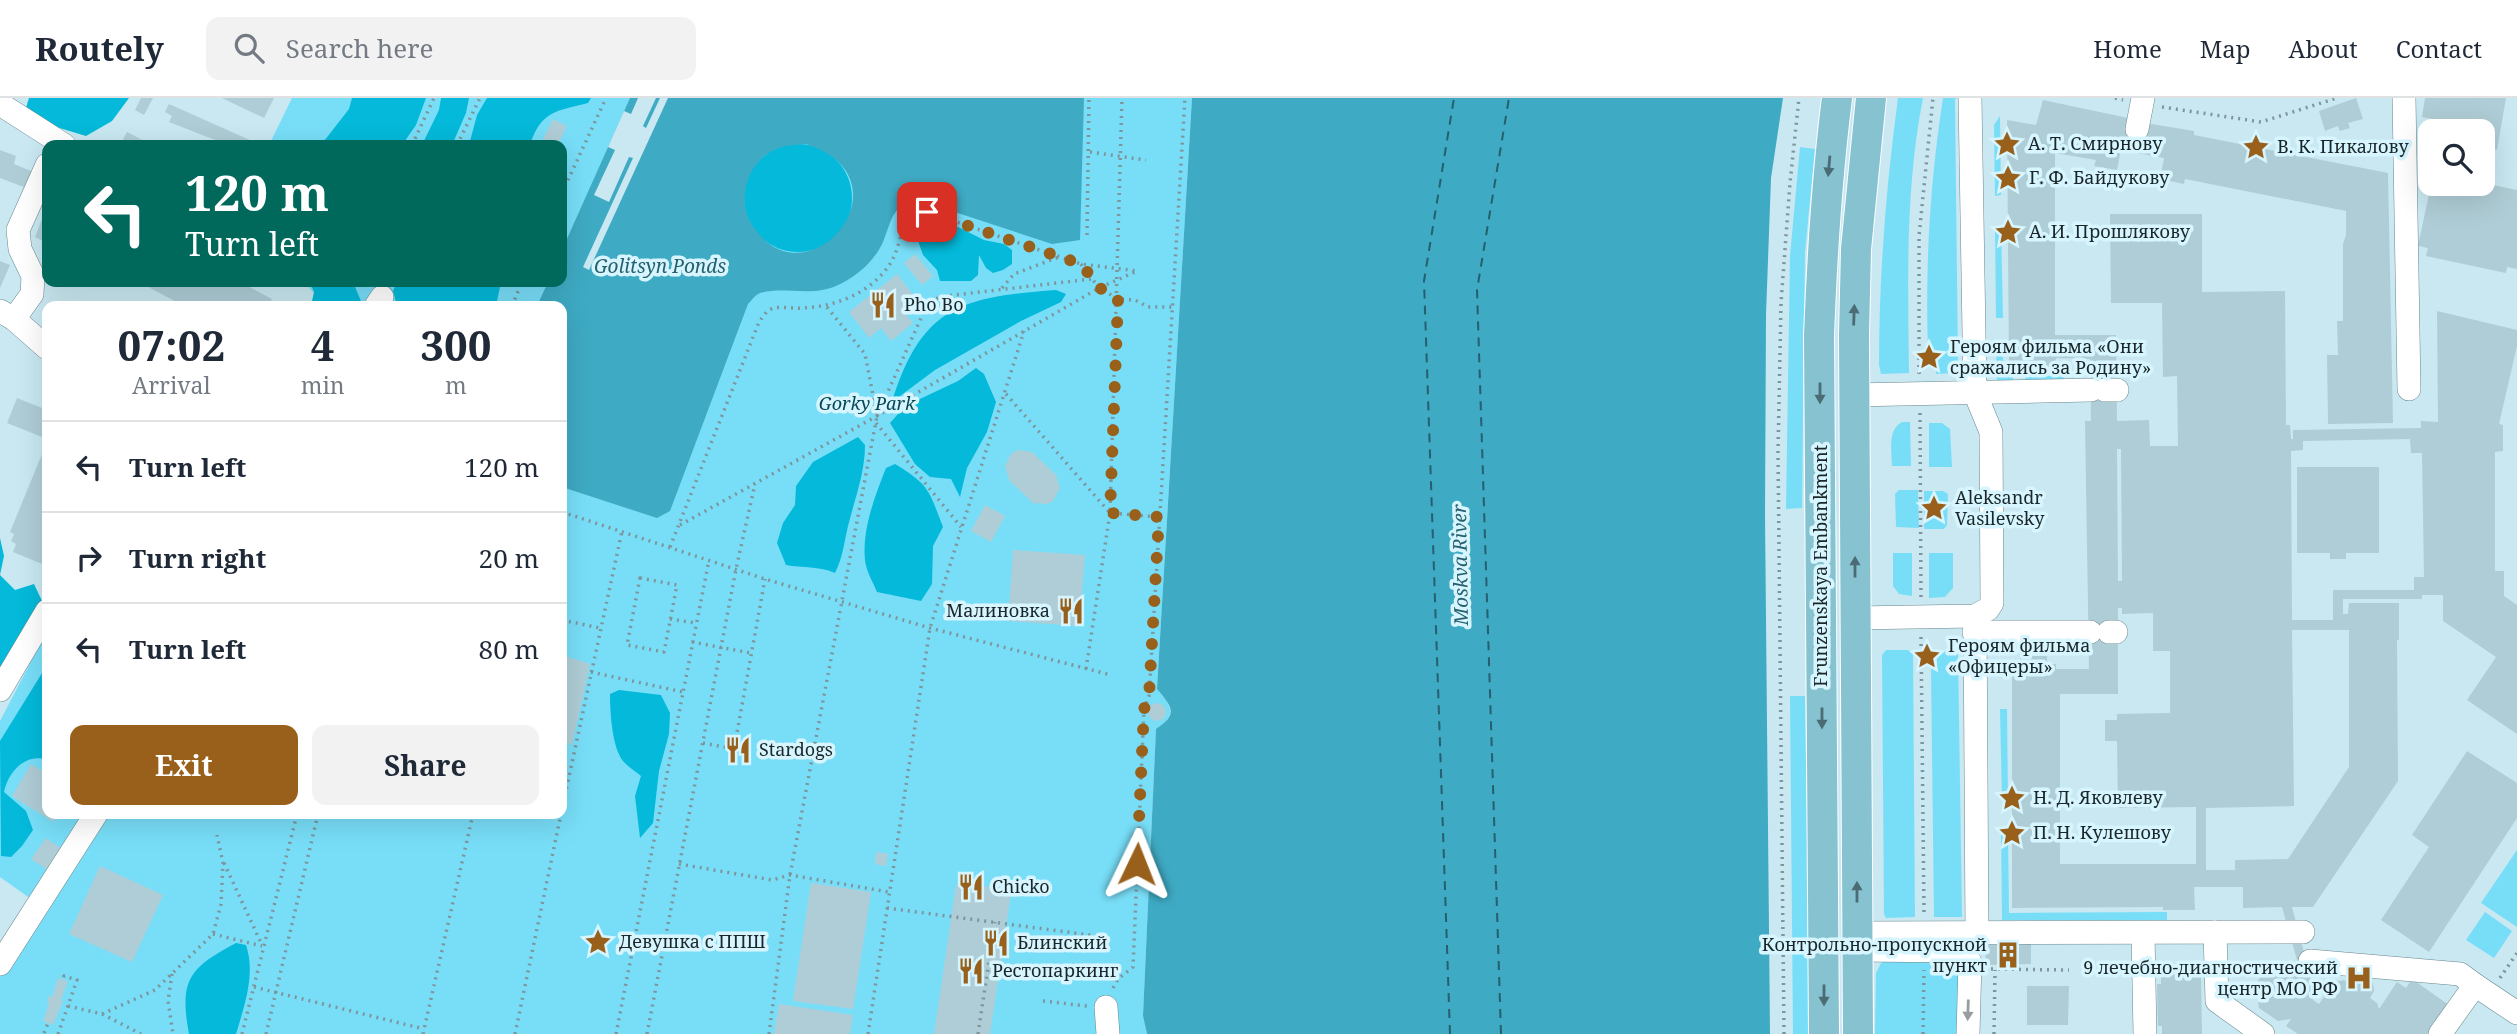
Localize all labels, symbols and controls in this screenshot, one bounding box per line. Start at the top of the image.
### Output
search box [206,17,696,80]
text: Routely [35,26,164,71]
icon: search [230,29,268,67]
text: Search here [286,30,433,66]
text: Home [2093,32,2162,65]
text: Map [2200,32,2251,65]
text: About [2289,32,2358,65]
text: Contact [2396,32,2482,65]
map controls [2418,119,2495,196]
button: search [2418,119,2495,196]
place icon: А. Т. Смирнову [1992,129,2022,159]
place label: А. Т. Смирнову [2028,131,2163,155]
place icon: В. К. Пикалову [2241,132,2271,162]
place label: В. К. Пикалову [2277,134,2409,158]
one-way arrow [1823,155,1834,177]
text: 120 m [185,159,329,225]
place icon: Г. Ф. Байдукову [1993,163,2023,193]
place label: Г. Ф. Байдукову [2029,165,2170,189]
icon: left [70,168,161,259]
pin [897,182,957,242]
icon: arrive [908,193,946,231]
place icon: А. И. Прошлякову [1993,217,2023,247]
place label: А. И. Прошлякову [2029,219,2191,243]
text: Turn left [185,222,319,265]
water label: Golitsyn Ponds [594,253,726,279]
restaurant icon: Pho Bo [868,290,898,320]
place label: Pho Bo [904,292,964,316]
one-way arrow [1849,304,1860,326]
text: 07:02 [118,316,225,373]
text: 4 [311,316,335,373]
text: 300 [420,316,491,373]
place label: Героям фильма «Они сражались за Родину» [1950,334,2151,379]
place icon: Героям фильма «Они сражались за Родину» [1914,342,1944,372]
text: Arrival [132,369,211,401]
text: min [301,369,345,401]
text: m [445,369,467,401]
one-way arrow [1814,382,1826,404]
park label: Gorky Park [819,391,916,415]
street label: Frunzenskaya Embankment [1808,445,1832,687]
icon: left [70,448,108,486]
text: Turn left [129,449,246,485]
text: 120 m [464,449,539,485]
place label: Aleksandr Vasilevsky [1955,485,2045,530]
place icon: Aleksandr Vasilevsky [1919,493,1949,523]
water label: Moskva River [1446,504,1474,627]
icon: right [70,539,108,577]
text: Turn right [129,540,266,576]
text: 20 m [479,540,539,576]
one-way arrow [1849,556,1861,578]
restaurant icon: Малиновка [1056,596,1086,626]
place label: Малиновка [946,598,1050,622]
icon: left [70,630,108,668]
text: Turn left [129,631,246,667]
text: 80 m [479,631,539,667]
place label: Героям фильма «Офицеры» [1948,633,2090,678]
place icon: Героям фильма «Офицеры» [1912,641,1942,671]
one-way arrow [1816,708,1828,730]
button: Exit [70,725,298,805]
button: Share [312,725,539,805]
restaurant icon: Stardogs [723,735,753,765]
place label: Stardogs [759,737,833,761]
place icon: Н. Д. Яковлеву [1997,783,2027,813]
place label: Н. Д. Яковлеву [2033,785,2164,809]
place icon: П. Н. Кулешову [1997,818,2027,848]
place label: П. Н. Кулешову [2033,820,2172,844]
position arrow [1100,827,1174,901]
restaurant icon: Chicko [956,872,986,902]
place label: Chicko [992,874,1050,898]
one-way arrow [1851,881,1863,903]
place icon: Девушка с ППШ [583,927,613,957]
restaurant icon: Блинский [981,928,1011,958]
place label: Девушка с ППШ [619,929,766,953]
place label: Блинский [1017,930,1107,954]
place label: Контрольно-пропускной пункт [1762,932,1987,977]
building icon: Контрольно-пропускной пункт [1993,940,2023,970]
place label: 9 лечебно-диагностический центр МО РФ [2083,955,2338,1000]
restaurant icon: Рестопаркинг [956,956,986,986]
place label: Рестопаркинг [992,958,1119,982]
hospital icon: 9 лечебно-диагностический центр МО РФ [2344,963,2374,993]
one-way arrow [1818,984,1830,1006]
one-way arrow [1963,1000,1974,1022]

